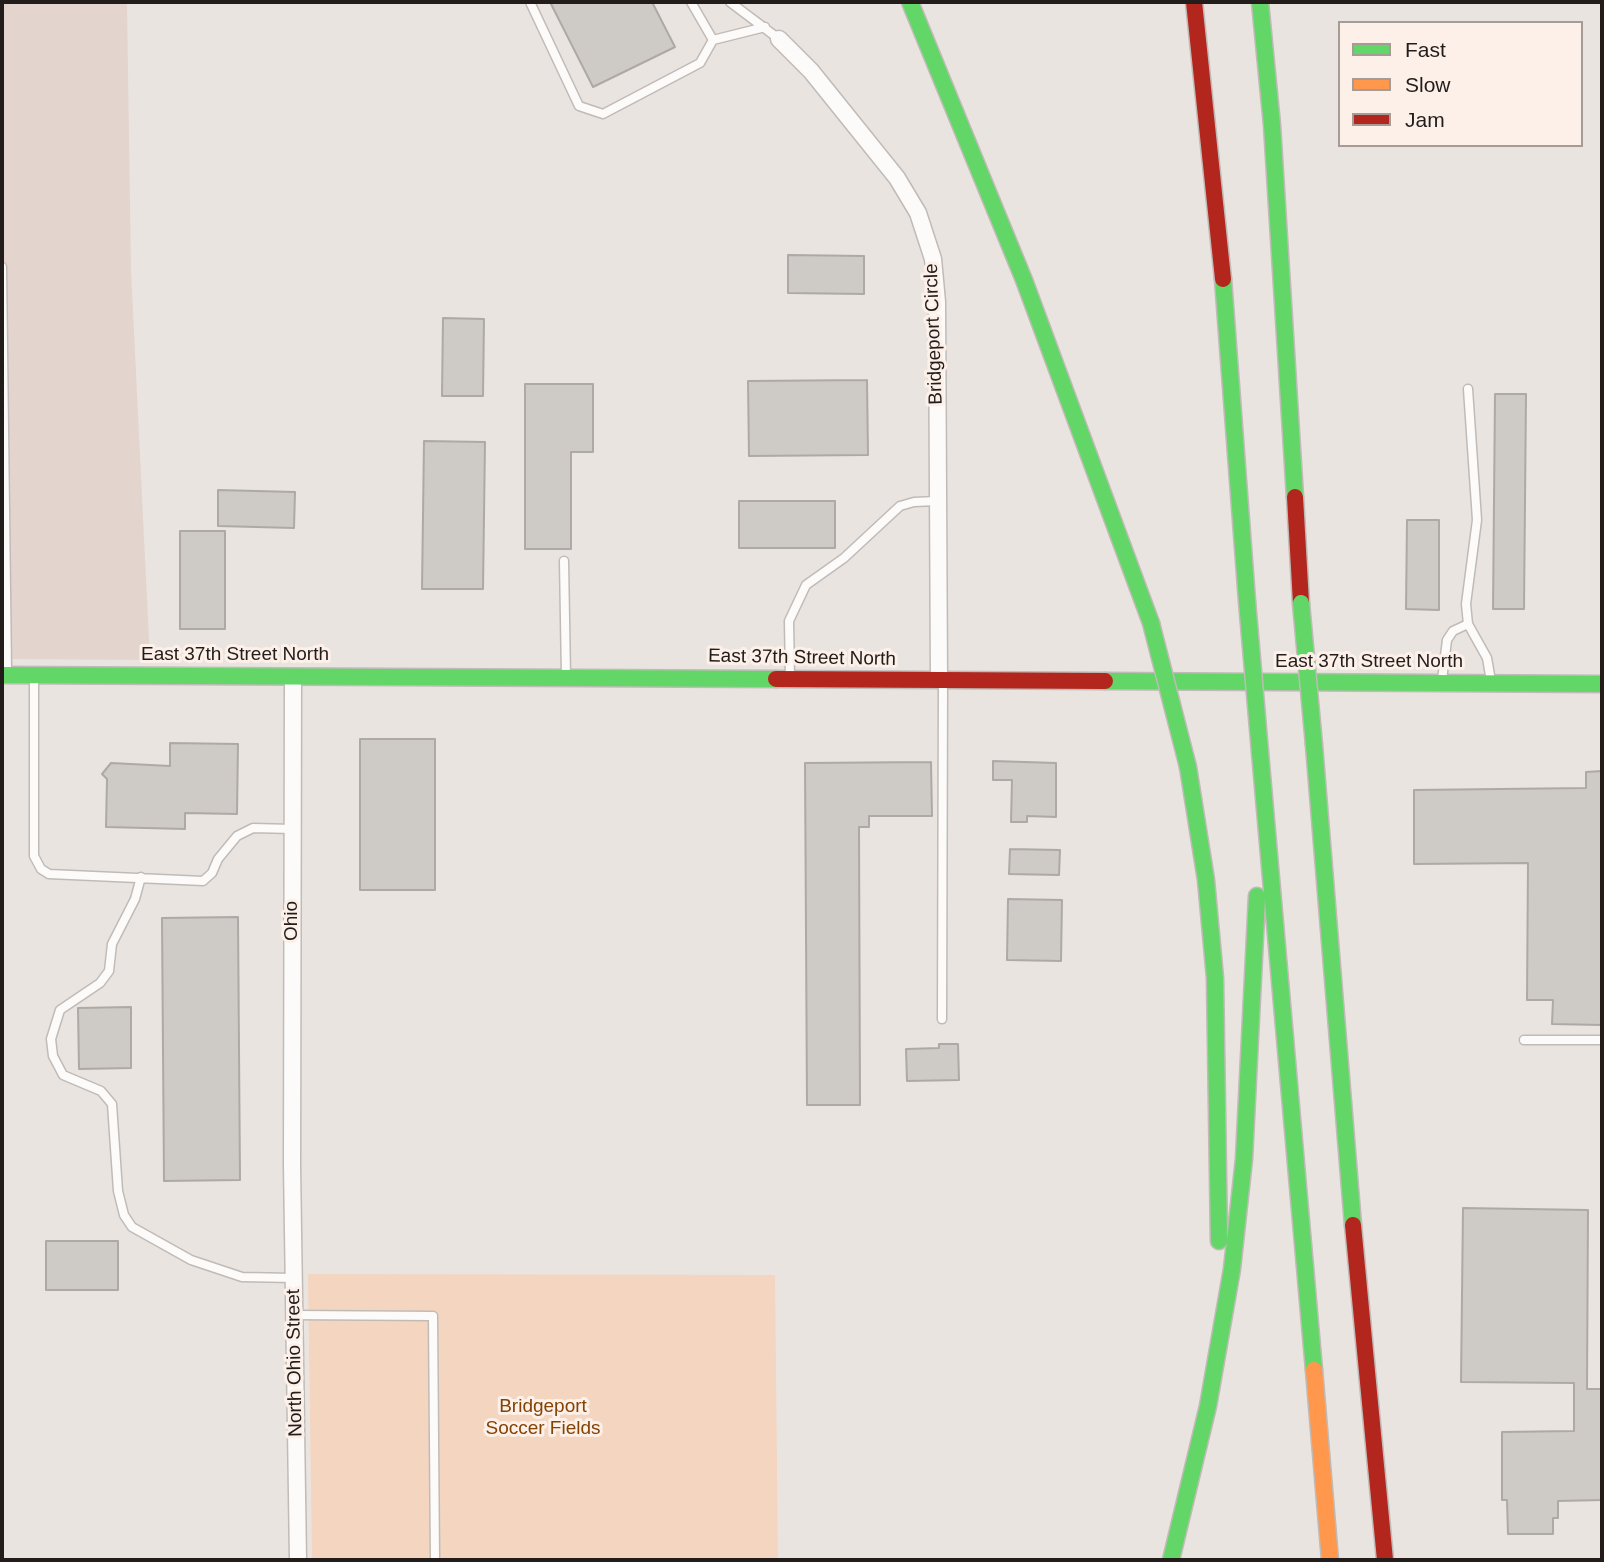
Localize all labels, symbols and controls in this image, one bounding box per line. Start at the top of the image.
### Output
legend [1338,21,1583,147]
text: Fast [1405,38,1446,61]
text: Slow [1405,73,1451,96]
text: Jam [1405,108,1445,131]
street label: Bridgeport Circle [920,263,948,405]
street label: East 37th Street North [141,644,329,666]
street label: East 37th Street North [708,645,896,671]
street label: East 37th Street North [1275,651,1463,673]
street label: Ohio [281,901,303,941]
street label: North Ohio Street [282,1289,308,1437]
park label: Bridgeport Soccer Fields [485,1396,601,1440]

